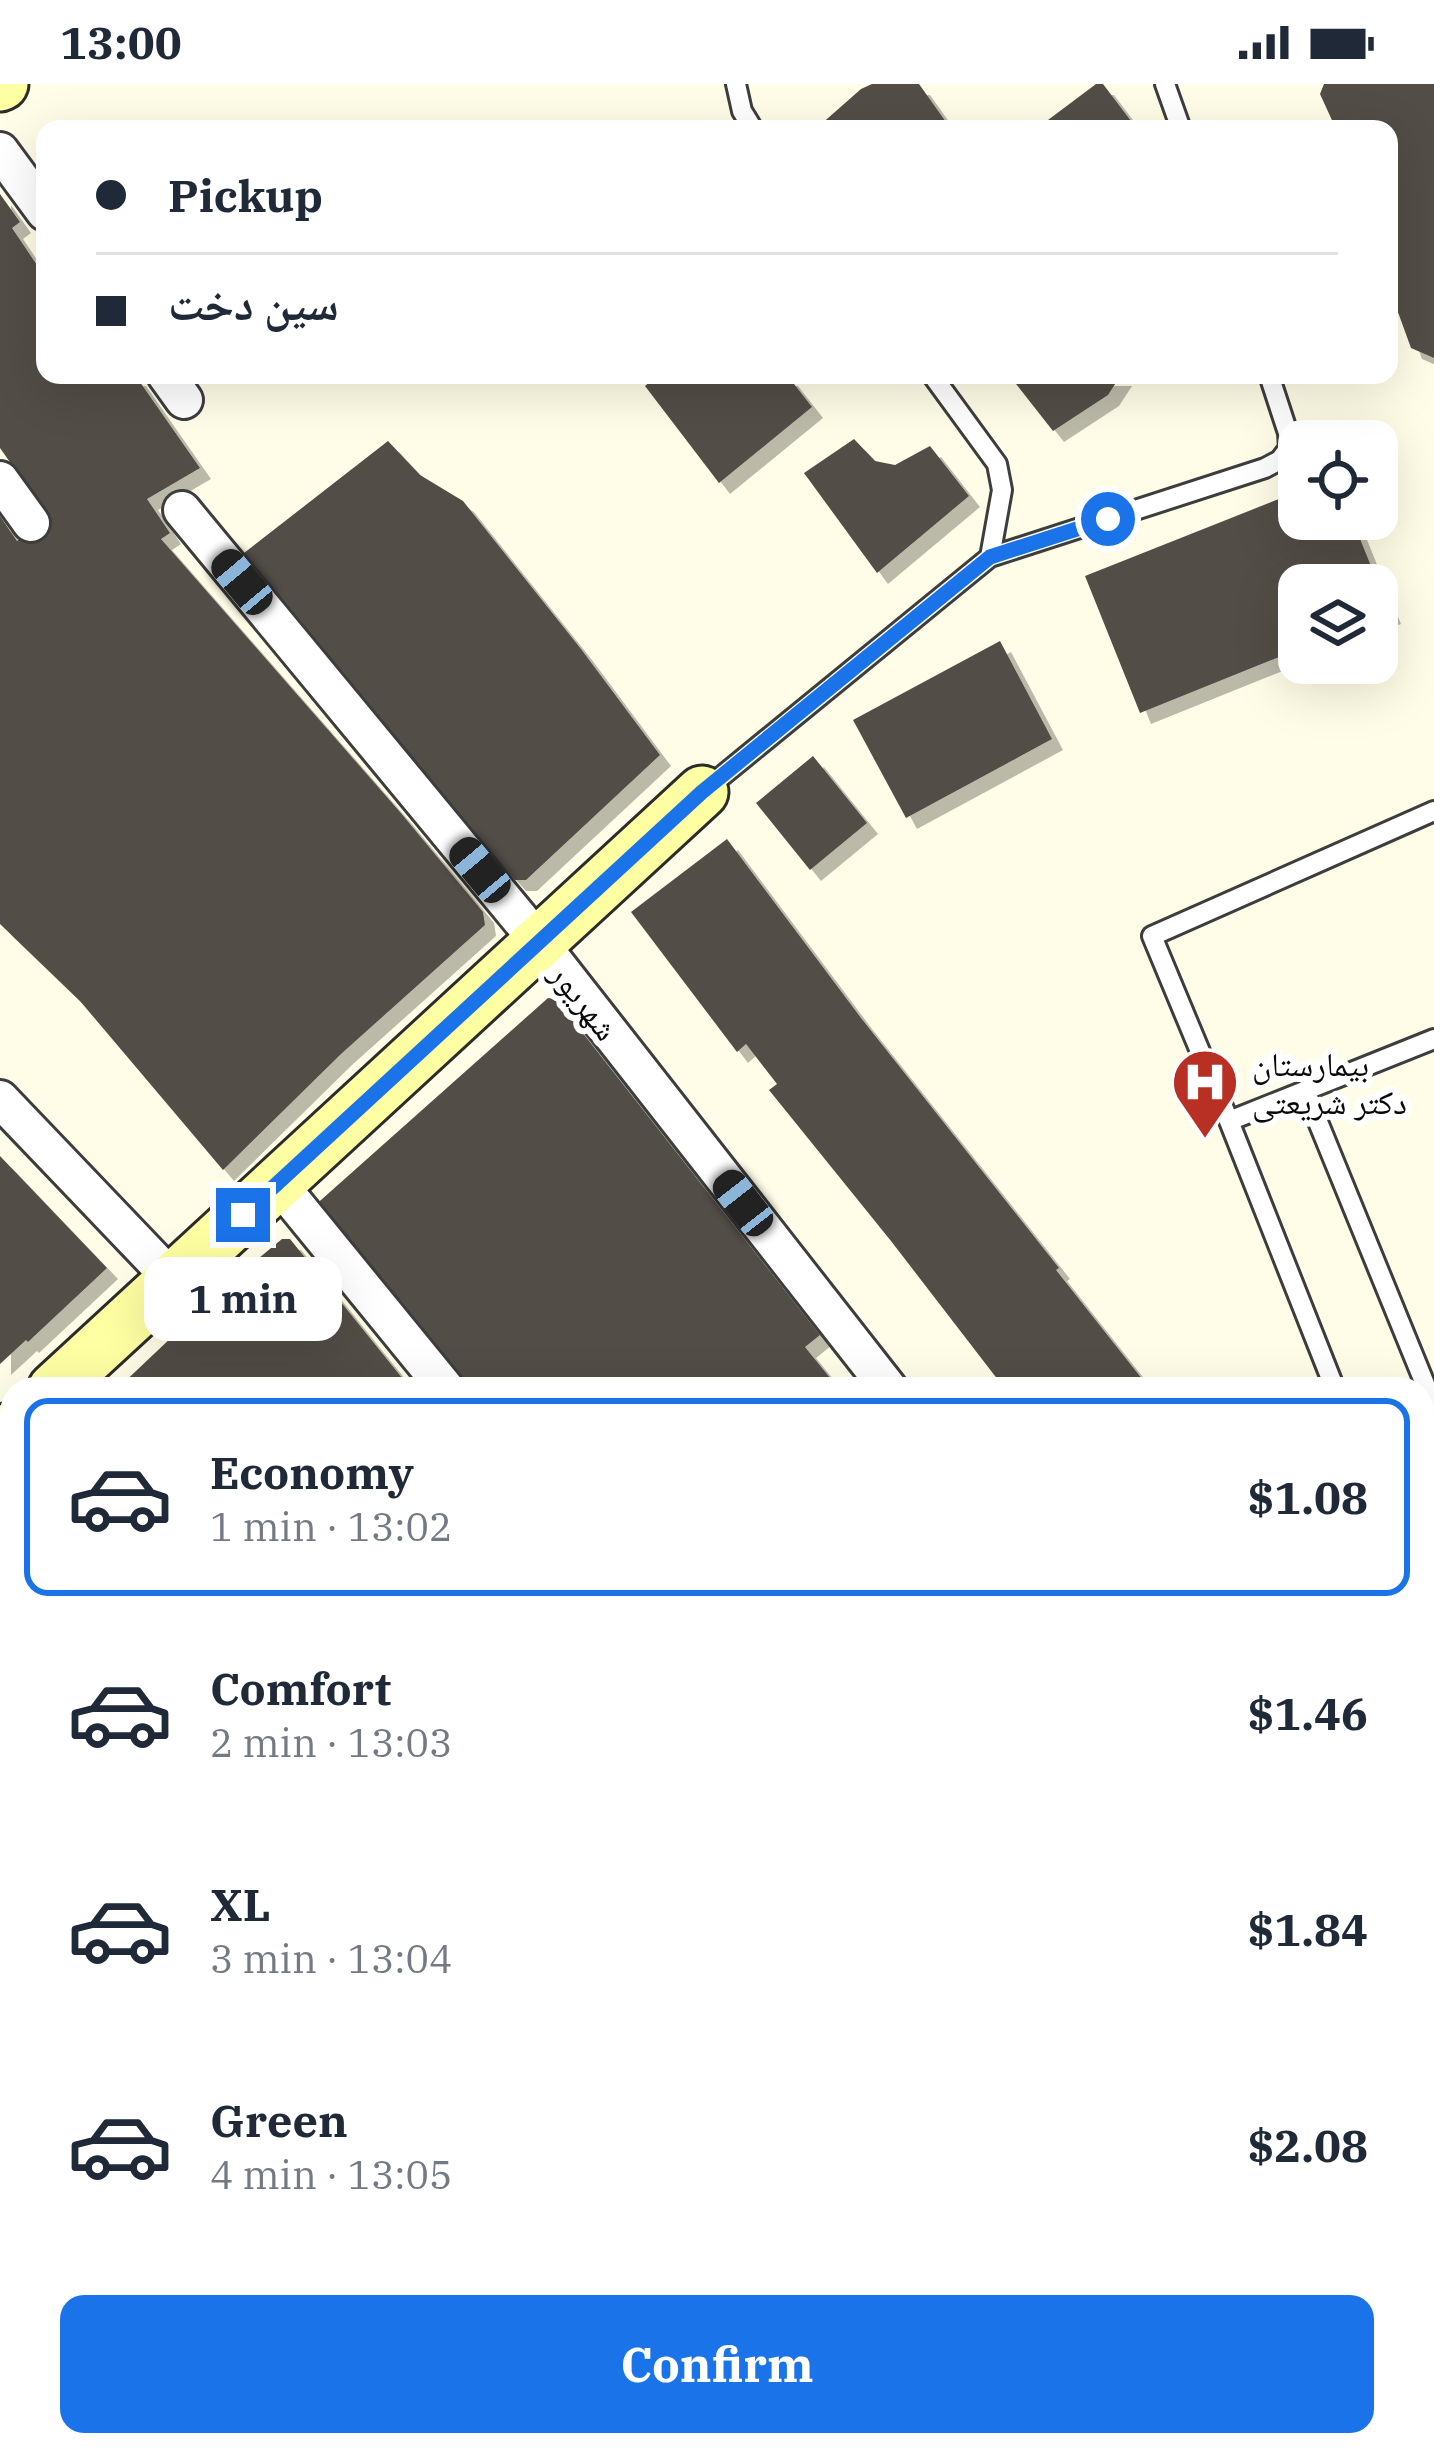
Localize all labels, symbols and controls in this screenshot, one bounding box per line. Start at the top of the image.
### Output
text: 13:00 [60,13,182,71]
text: Pickup [168,166,323,224]
text: سین دخت [168,274,339,332]
map controls [1278,420,1398,684]
button: locate [1278,420,1398,540]
route start [1081,492,1135,546]
car [205,543,279,621]
button: layers [1278,564,1398,684]
car [443,831,517,909]
street label: شهریور [541,953,629,1049]
place label: بیمارستان دکتر شریعتی [1252,1042,1407,1123]
hospital icon: بیمارستان دکتر شریعتی [1170,1047,1240,1141]
car [707,1164,779,1242]
route end [216,1188,270,1242]
callout: 1 min [144,1257,342,1341]
text: 1 min [188,1273,298,1324]
icon: car [66,1443,174,1551]
text: Economy [210,1443,414,1501]
text: $1.08 [1248,1468,1368,1526]
text: 1 min · 13:02 [210,1501,452,1552]
icon: car [66,1659,174,1767]
text: Comfort [210,1659,391,1717]
text: $1.46 [1248,1684,1368,1742]
text: 2 min · 13:03 [210,1717,452,1768]
icon: car [66,1875,174,1983]
text: XL [210,1875,271,1933]
text: $1.84 [1248,1900,1368,1958]
text: 3 min · 13:04 [210,1933,452,1984]
icon: car [66,2091,174,2199]
text: Green [210,2091,348,2149]
text: $2.08 [1248,2116,1368,2174]
text: 4 min · 13:05 [210,2149,452,2200]
button: Confirm [60,2295,1374,2433]

